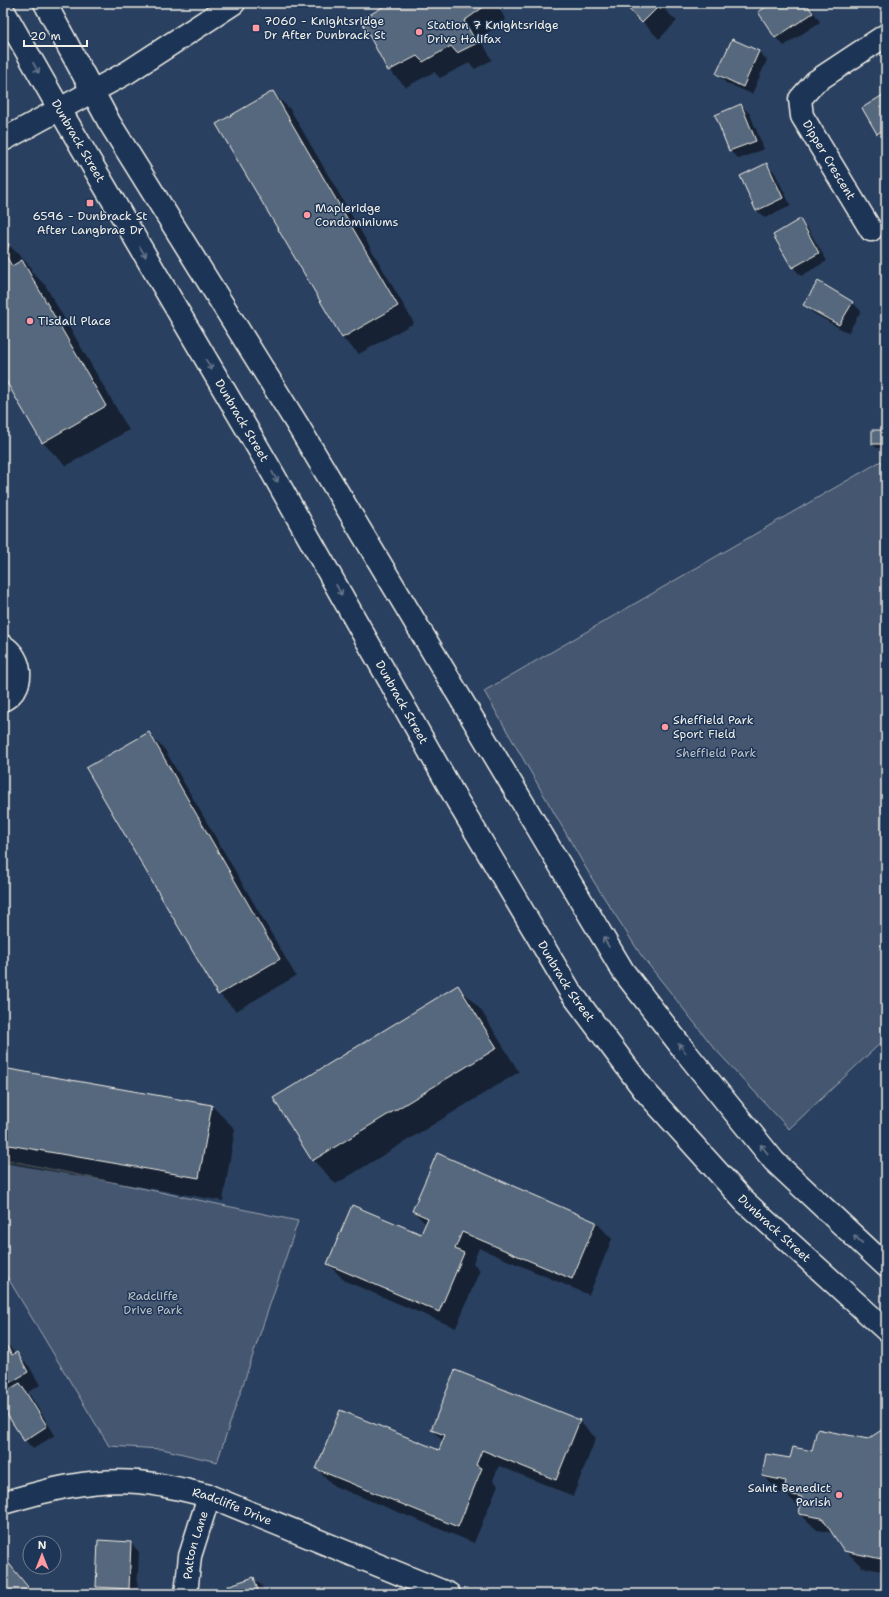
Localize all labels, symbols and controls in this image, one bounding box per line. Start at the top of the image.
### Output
place label: 7060 - Knightsridge Dr After Dunbrack St [264,13,386,43]
place label: Station 7 Knightsridge Drive Halifax [427,17,559,47]
scale bar [24,22,87,48]
marker: 7060 - Knightsridge Dr After Dunbrack St [251,23,261,33]
marker: Station 7 Knightsridge Drive Halifax [414,27,424,37]
text: 20 m [30,28,61,44]
one-way arrow [33,62,40,74]
street label: Dunbrack Street [48,97,109,185]
street label: Dipper Crescent [799,117,859,203]
marker: 6596 - Dunbrack St After Langbrae Dr [85,198,95,208]
place label: Mapleridge Condominiums [315,200,399,230]
place label: 6596 - Dunbrack St After Langbrae Dr [32,208,148,238]
marker: Mapleridge Condominiums [302,210,312,220]
one-way arrow [140,246,148,258]
place label: Tisdall Place [38,313,111,329]
marker: Tisdall Place [25,316,35,326]
one-way arrow [206,359,214,371]
street label: Dunbrack Street [211,376,272,465]
one-way arrow [271,471,279,483]
one-way arrow [335,584,343,596]
street label: Dunbrack Street [372,658,432,747]
place label: Sheffield Park Sport Field [673,712,754,742]
marker: Sheffield Park Sport Field [660,722,670,732]
park label: Sheffield Park [676,745,756,761]
one-way arrow [602,936,610,948]
street label: Dunbrack Street [534,938,598,1025]
one-way arrow [678,1042,686,1053]
one-way arrow [760,1143,769,1154]
street label: Dunbrack Street [734,1191,814,1266]
one-way arrow [853,1235,863,1244]
park label: Radcliffe Drive Park [123,1288,183,1318]
place label: Saint Benedict Parish [748,1480,831,1510]
street label: Radcliffe Drive [191,1484,274,1529]
marker: Saint Benedict Parish [834,1490,844,1500]
street label: Patton Lane [180,1509,212,1580]
north arrow [22,1535,62,1575]
text: N [38,1538,47,1553]

